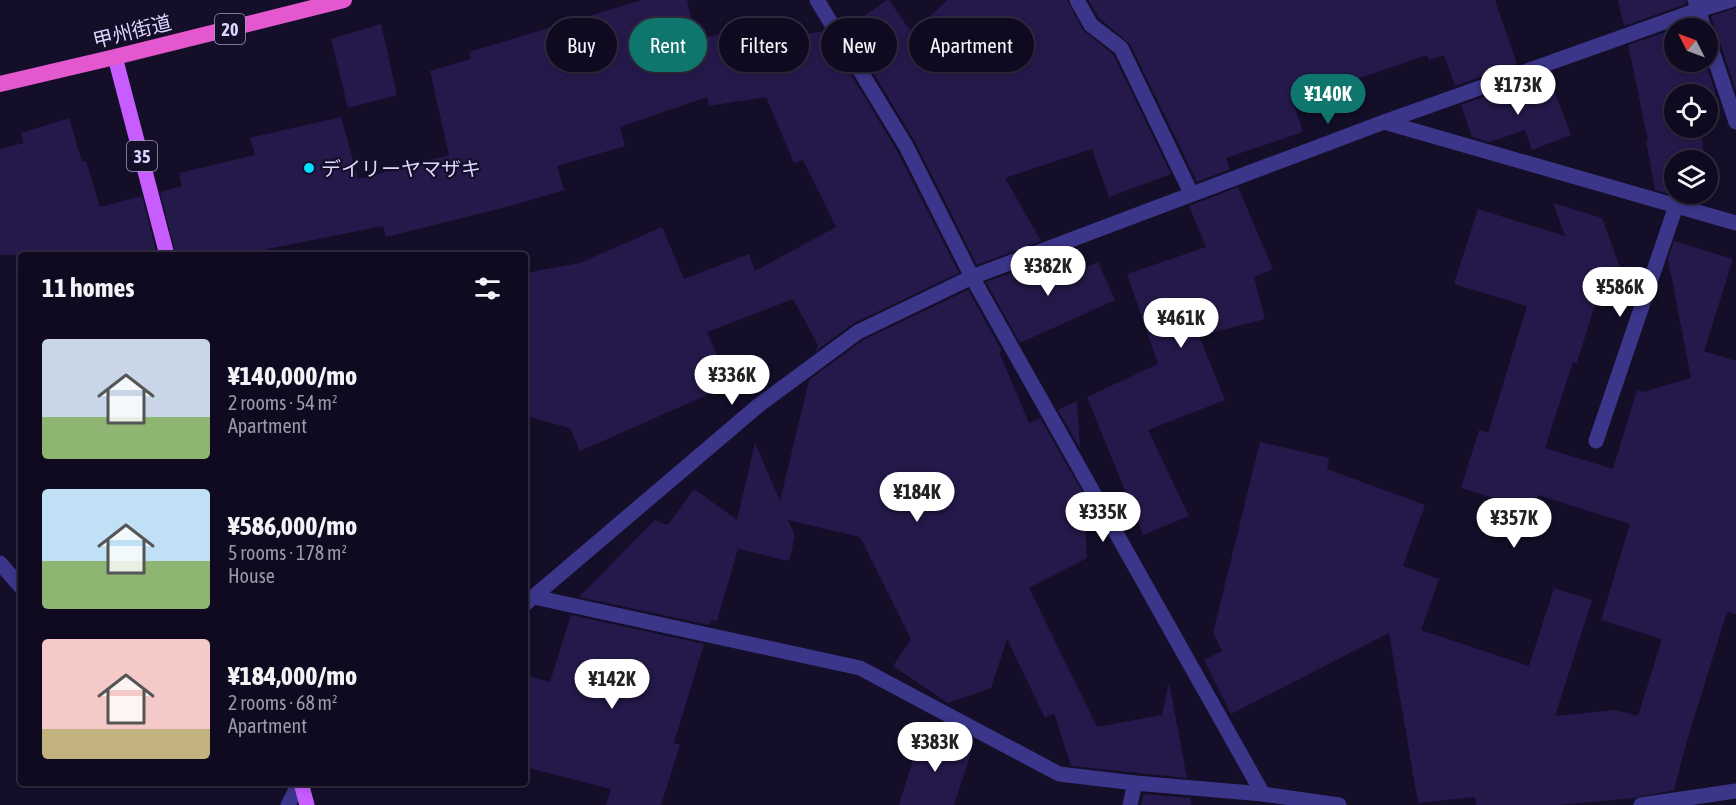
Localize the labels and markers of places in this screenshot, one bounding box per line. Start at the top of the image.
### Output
pin: ¥173K [1476,65,1560,116]
pin: ¥140K [1286,74,1370,125]
place label: デイリーヤマザキ [321,157,481,180]
marker: デイリーヤマザキ [302,161,316,175]
pin: ¥382K [1006,246,1090,297]
pin: ¥586K [1578,267,1662,318]
pin: ¥461K [1139,298,1223,349]
pin: ¥336K [690,355,774,406]
pin: ¥184K [875,472,959,523]
pin: ¥335K [1061,492,1145,543]
pin: ¥357K [1472,498,1556,549]
pin: ¥142K [570,659,654,710]
pin: ¥383K [893,722,977,773]

